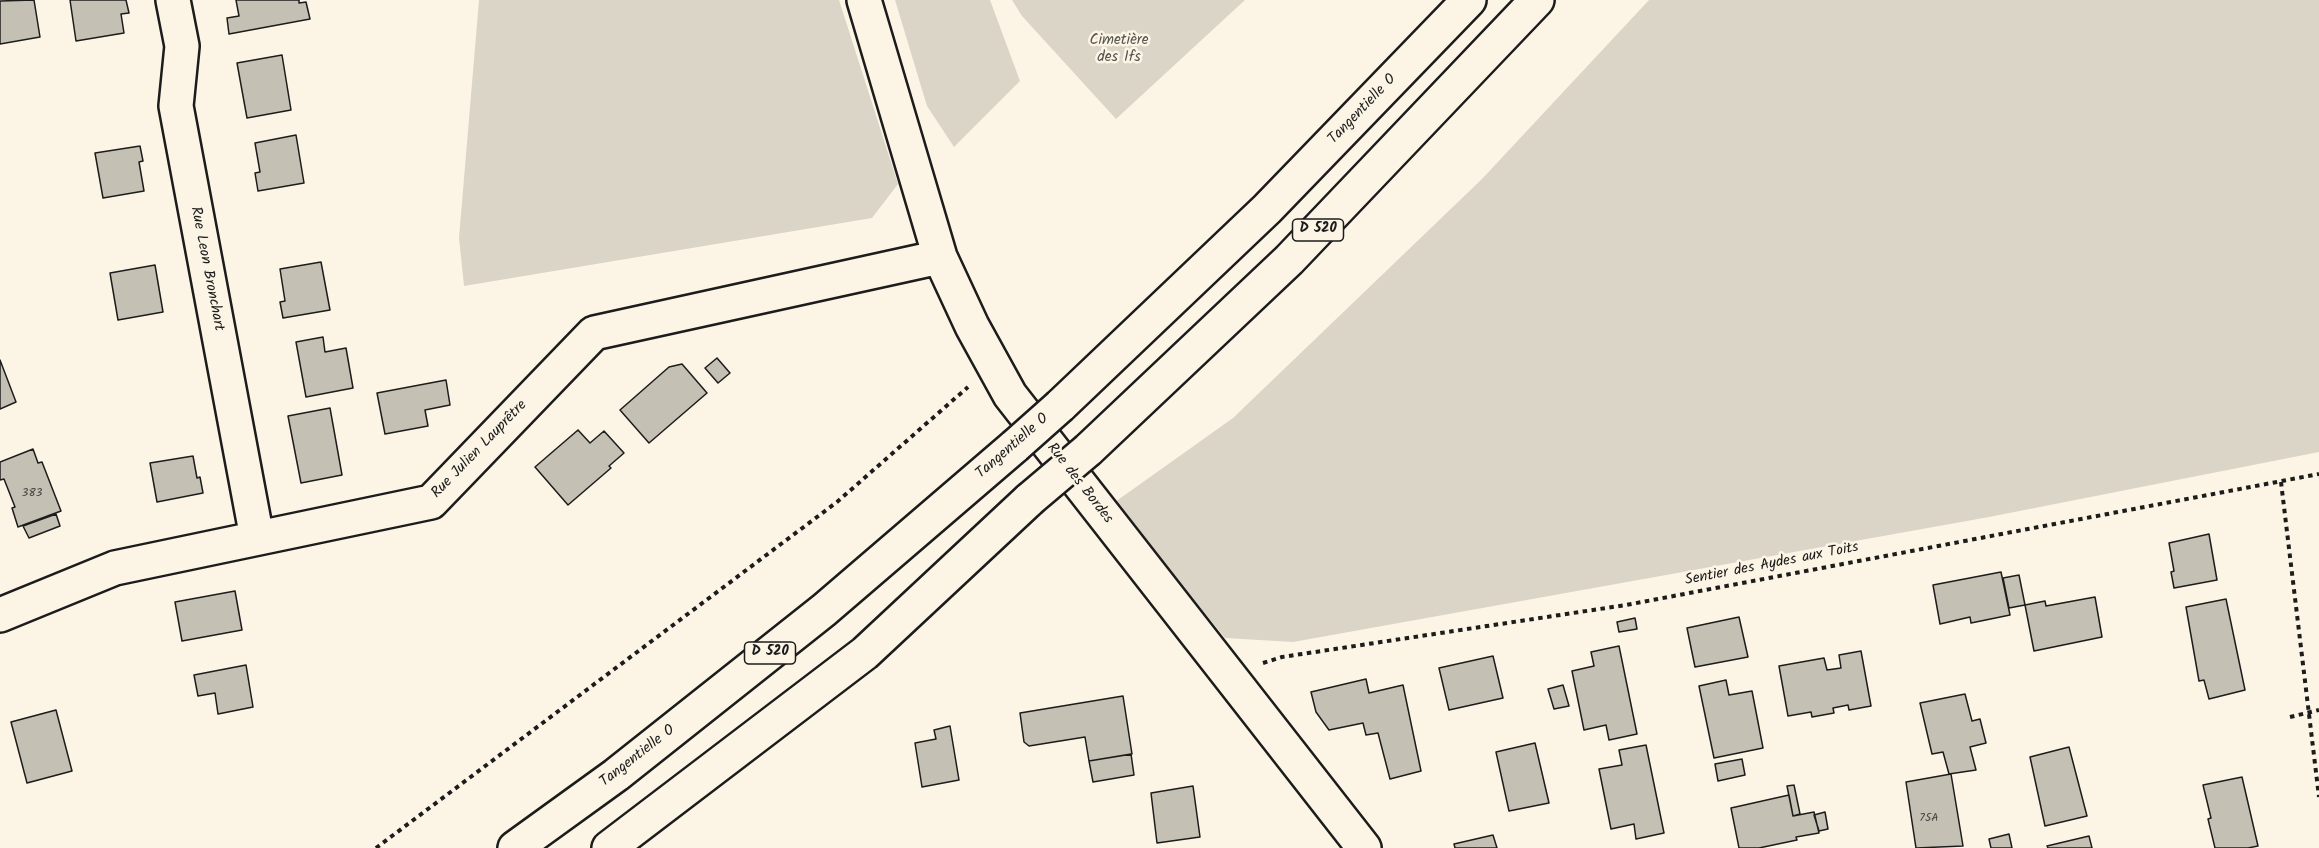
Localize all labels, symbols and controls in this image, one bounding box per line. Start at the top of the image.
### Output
park label: Cimetière des Ifs [1090,32,1148,67]
street label: Tangentielle O [1325,71,1401,149]
street label: Rue Leon Bronchart [185,205,227,333]
road number: D 520 [1292,219,1344,241]
street label: Rue Julien Lauprêtre [428,397,532,503]
street label: Tangentielle O [973,411,1053,483]
street label: Rue des Bordes [1042,440,1116,528]
house number: 383 [22,487,42,501]
street label: Sentier des Aydes aux Toits [1684,539,1860,591]
road number: D 520 [744,642,796,664]
street label: Tangentielle O [597,722,679,792]
house number: 75A [1919,812,1939,826]

